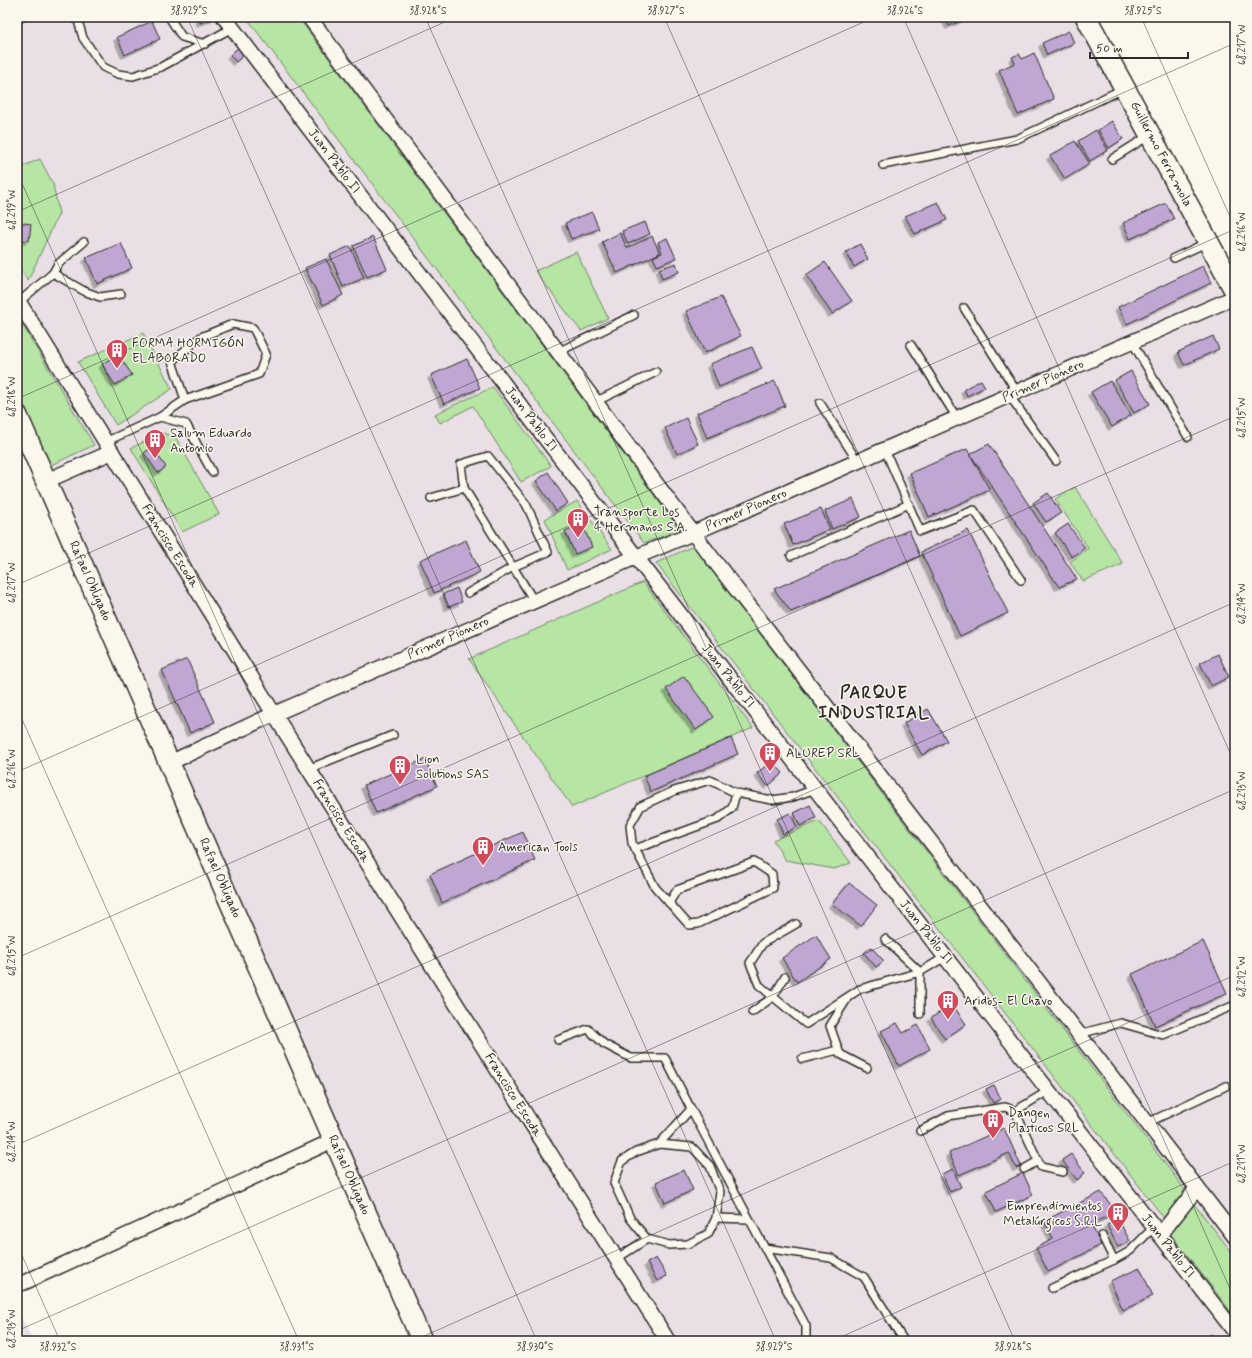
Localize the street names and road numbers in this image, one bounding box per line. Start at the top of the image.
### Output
street label: Guillermo Ferramola [1126,98,1196,210]
street label: Juan Pablo II [304,125,364,197]
street label: Primer Pionero [1000,355,1086,407]
street label: Juan Pablo II [501,383,561,455]
street label: Primer Pionero [703,484,789,536]
street label: Francisco Escoda [137,501,203,591]
street label: Rafael Obligado [65,538,115,624]
street label: Primer Pionero [405,612,491,664]
street label: Juan Pablo II [698,640,758,712]
street label: Francisco Escoda [308,776,374,866]
street label: Rafael Obligado [195,835,245,921]
street label: Juan Pablo II [896,896,956,968]
street label: Francisco Escoda [480,1050,546,1140]
street label: Rafael Obligado [324,1132,374,1218]
street label: Juan Pablo II [1138,1210,1198,1282]

